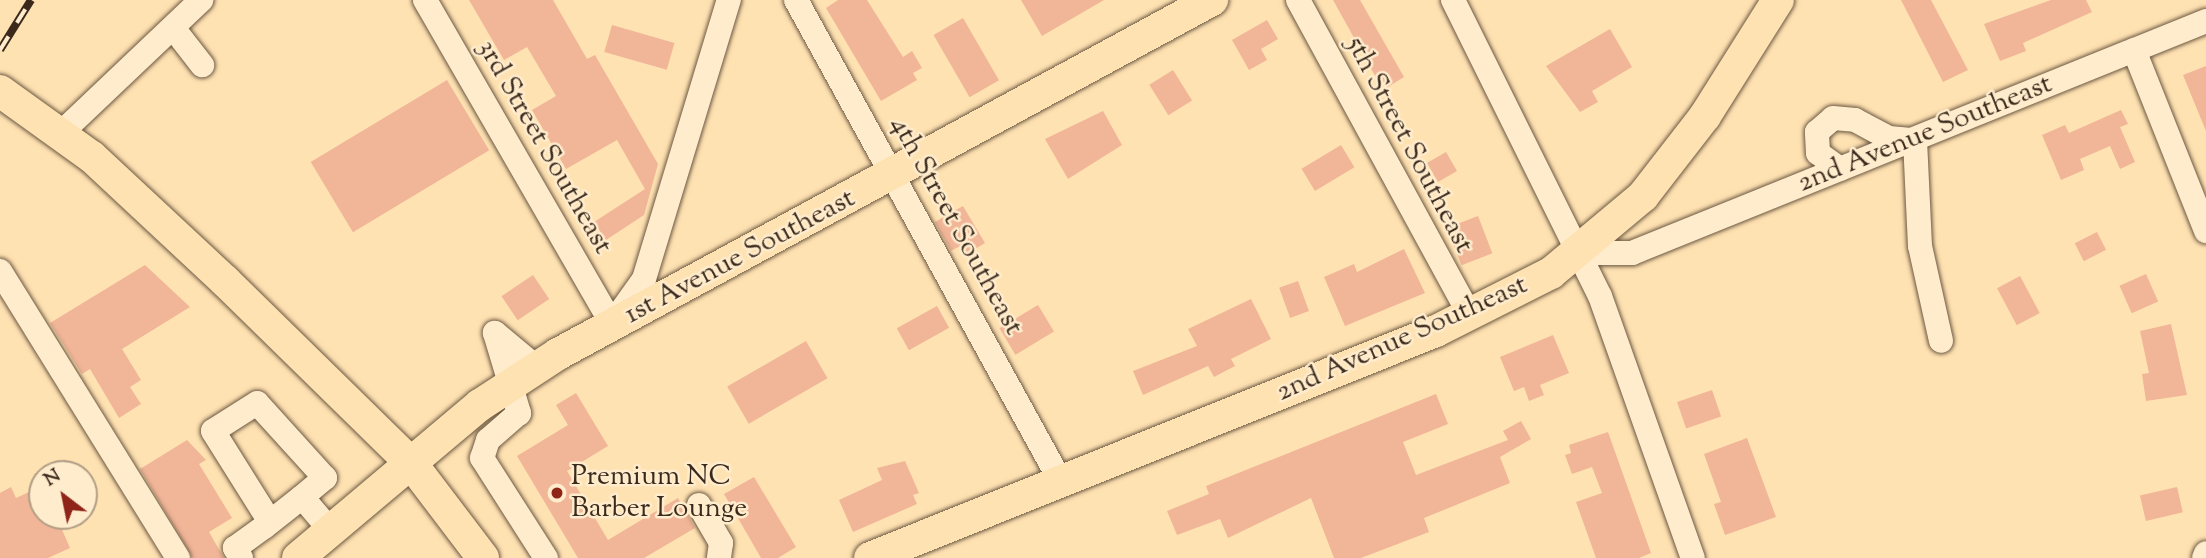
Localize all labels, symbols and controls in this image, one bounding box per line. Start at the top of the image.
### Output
street label: 5th Street Southeast [1338,31,1480,259]
street label: 3rd Street Southeast [469,34,619,260]
street label: 2nd Avenue Southeast [1793,68,2057,200]
street label: 4th Street Southeast [882,111,1030,341]
street label: 1st Avenue Southeast [619,182,861,332]
street label: 2nd Avenue Southeast [1271,269,1533,409]
north arrow [28,460,98,530]
place label: Premium NC Barber Lounge [571,460,747,526]
text: N [39,463,66,494]
marker: Premium NC Barber Lounge [549,485,565,501]

